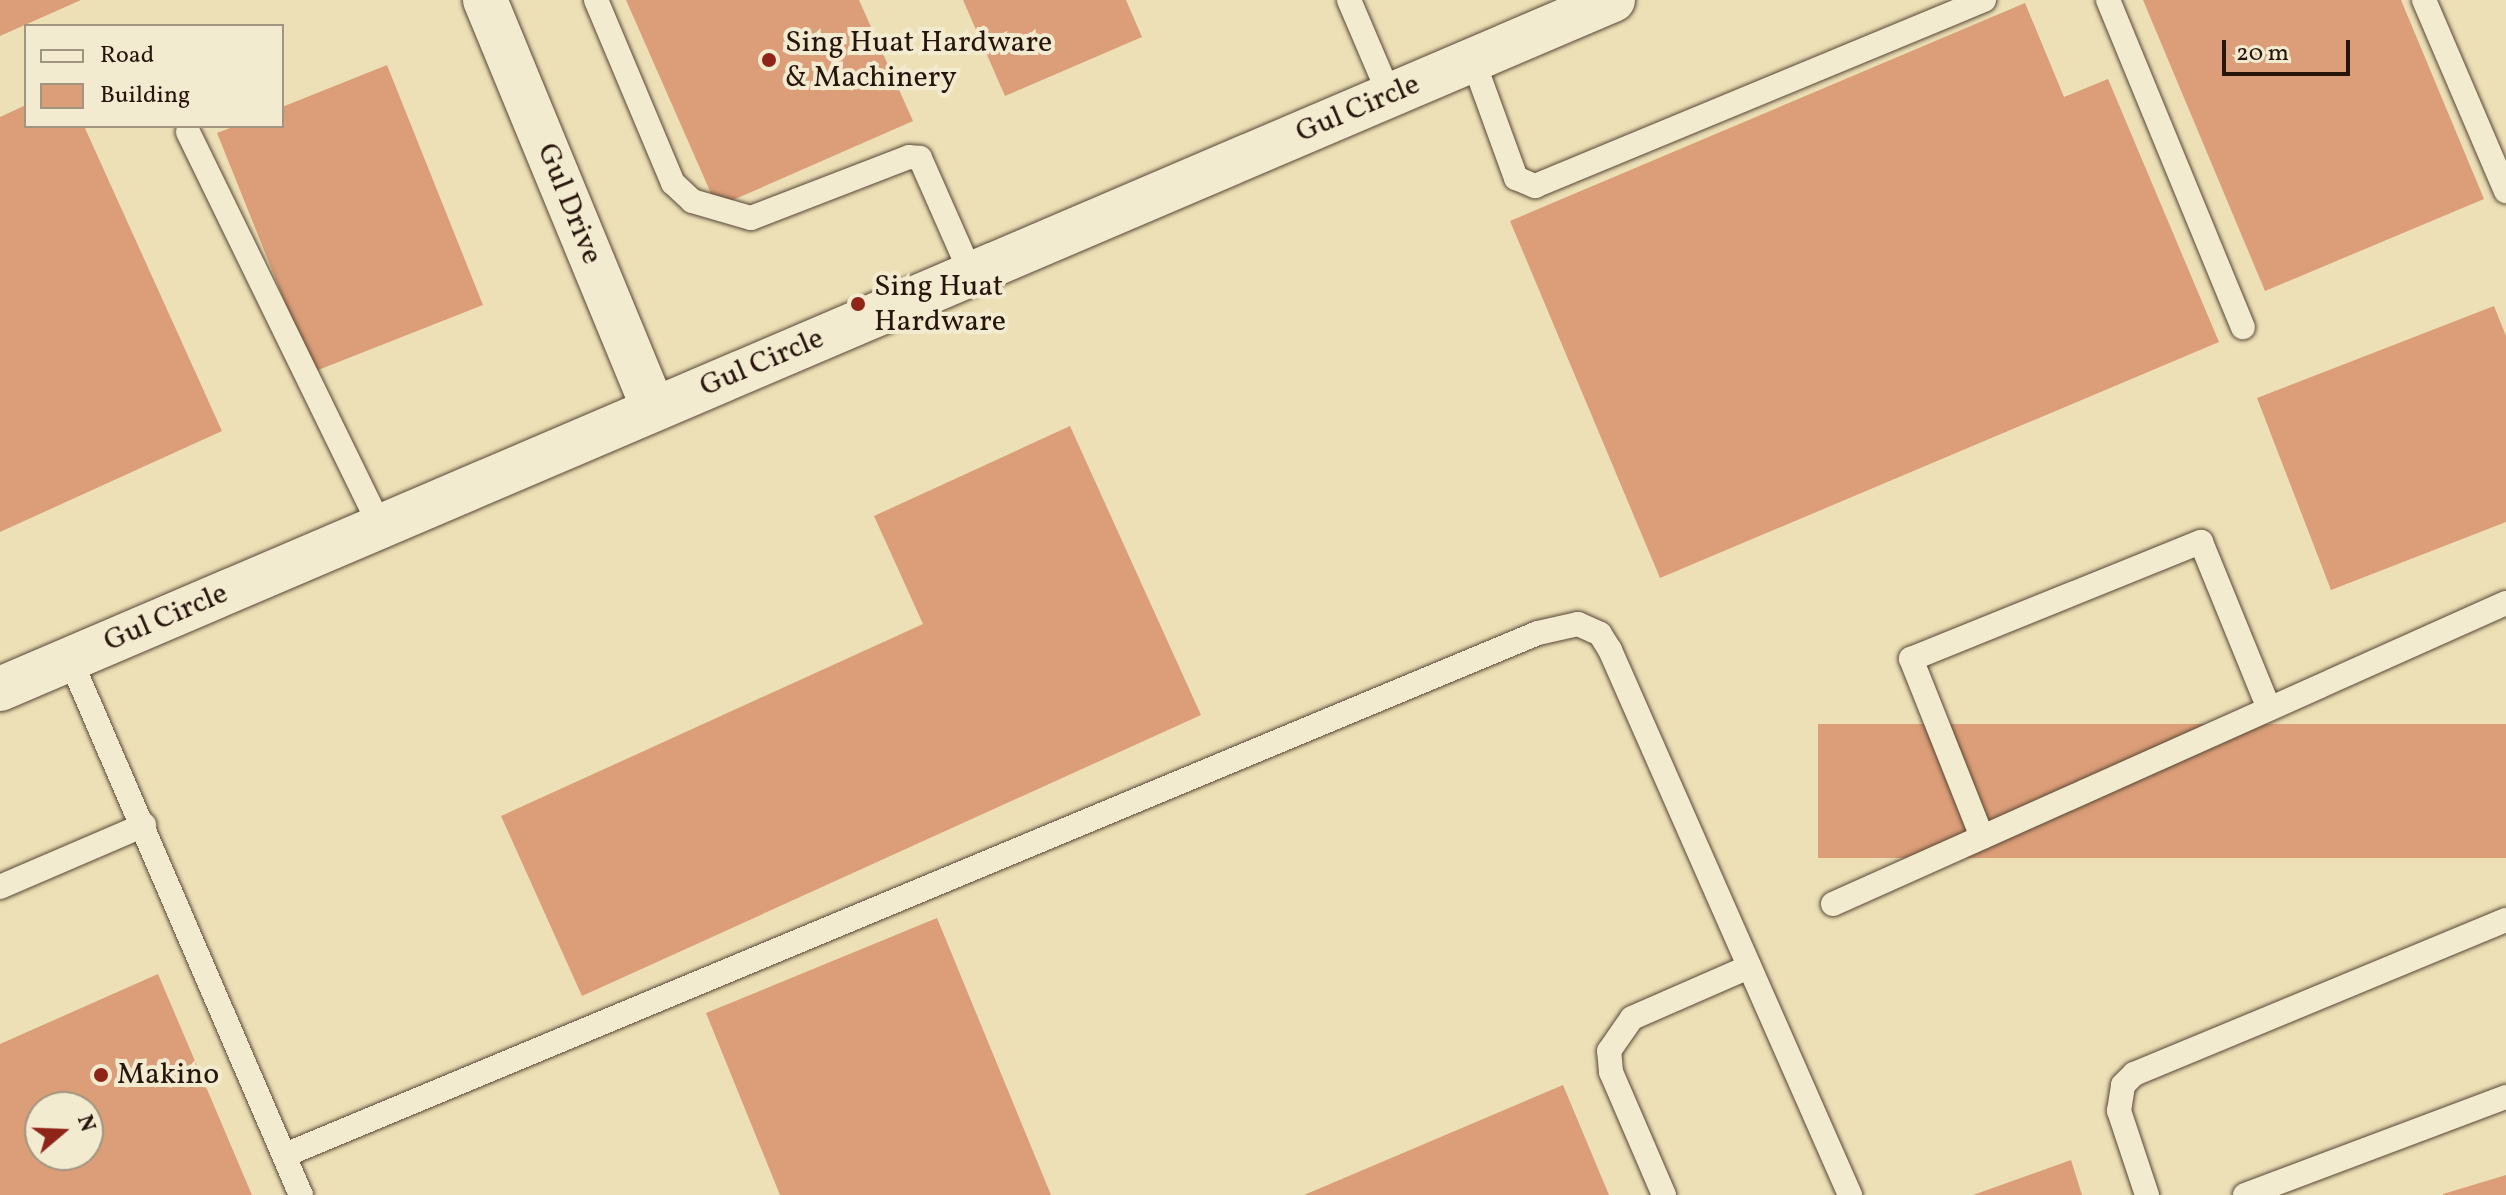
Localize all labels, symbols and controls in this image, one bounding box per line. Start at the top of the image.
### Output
legend [24,24,284,128]
scale bar [2226,24,2354,74]
place label: Sing Huat Hardware & Machinery [785,25,1052,96]
text: 20 m [2236,37,2289,71]
text: Road [100,39,154,73]
marker: Sing Huat Hardware & Machinery [760,51,778,69]
street label: Gul Circle [1291,67,1425,151]
text: Building [100,79,190,113]
street label: Gul Drive [529,138,609,270]
place label: Sing Huat Hardware [874,269,1006,340]
marker: Sing Huat Hardware [849,295,867,313]
street label: Gul Circle [695,321,829,405]
street label: Gul Circle [99,576,233,660]
place label: Makino [117,1057,219,1093]
marker: Makino [92,1066,110,1084]
north arrow [24,1091,104,1171]
text: N [68,1111,103,1136]

